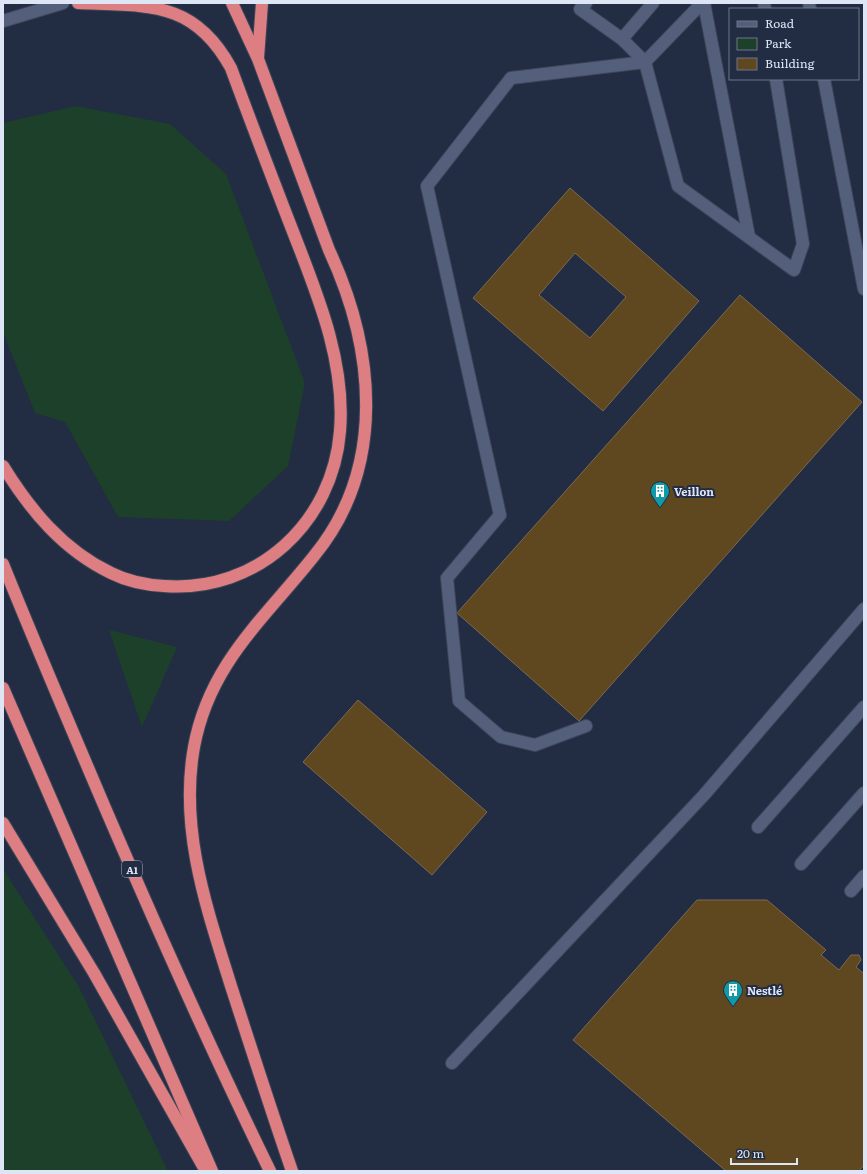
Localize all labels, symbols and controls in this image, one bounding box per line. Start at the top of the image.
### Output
legend [729,8,859,80]
text: Road [765,14,795,32]
text: Park [765,34,792,52]
text: Building [765,54,815,72]
building icon: Veillon [649,480,671,508]
place label: Veillon [674,483,714,499]
road number: A1 [122,861,142,877]
building icon: Nestlé [722,979,744,1007]
place label: Nestlé [747,982,782,998]
scale bar [731,1140,797,1166]
text: 20 m [737,1144,764,1162]

